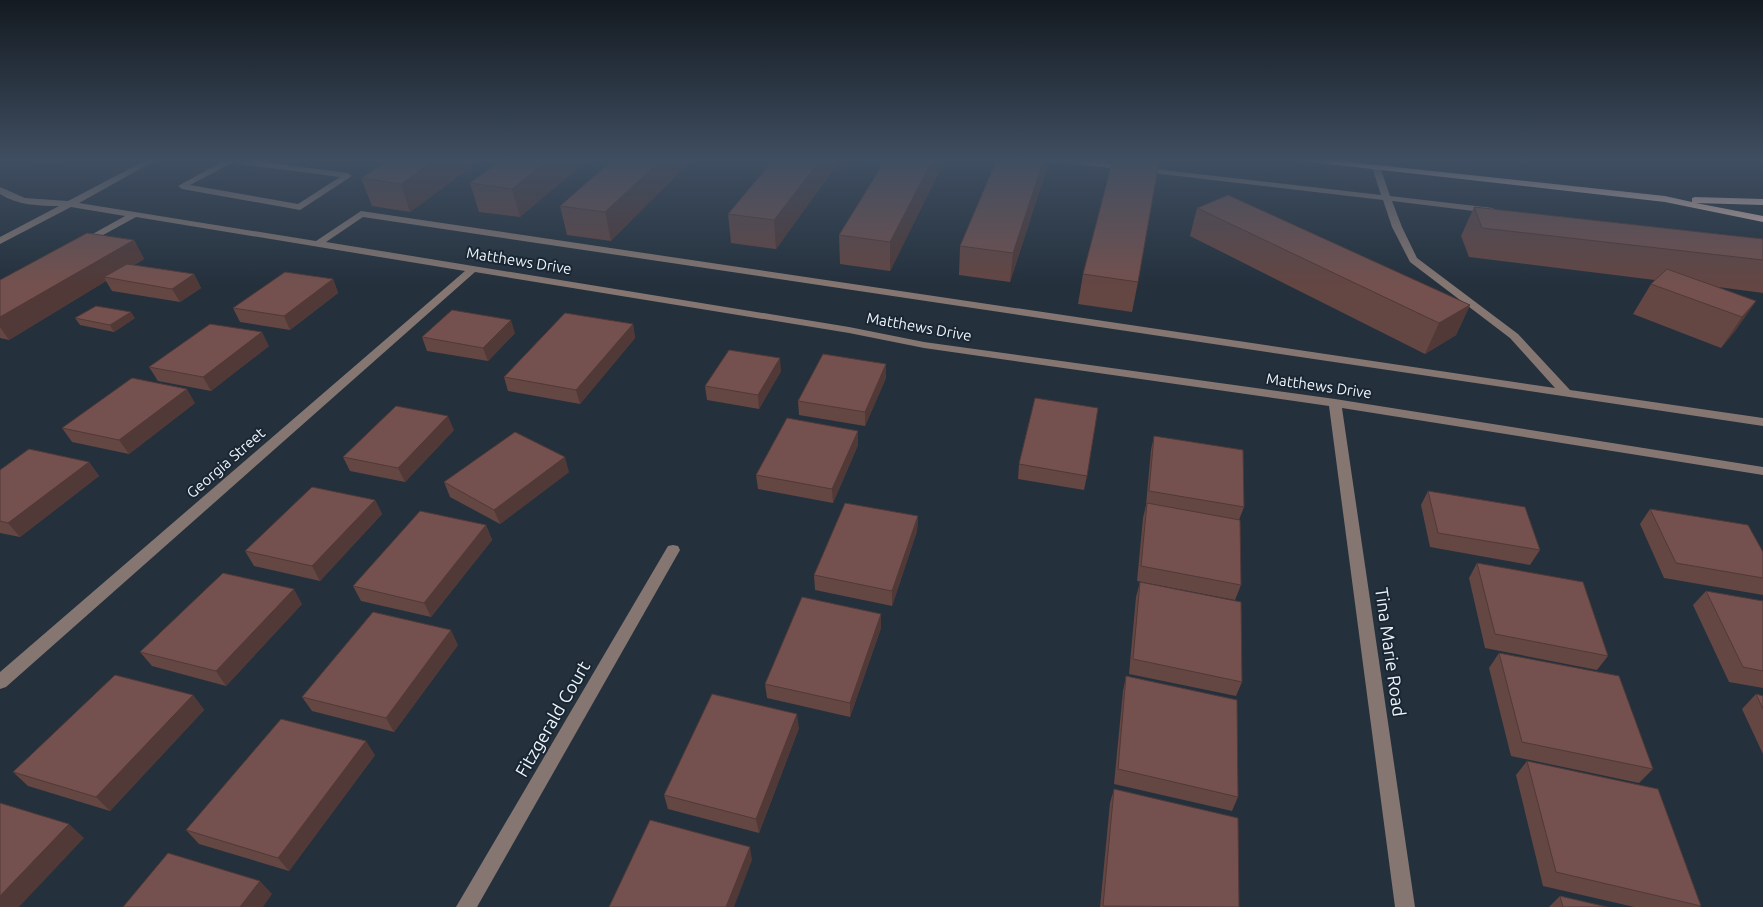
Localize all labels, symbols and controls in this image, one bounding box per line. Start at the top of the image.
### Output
street label: Matthews Drive [465,244,573,277]
street label: Matthews Drive [865,309,973,344]
street label: Matthews Drive [1265,370,1373,401]
street label: Georgia Street [183,424,268,501]
street label: Tina Marie Road [1372,586,1410,718]
street label: Fitzgerald Court [511,657,593,780]

